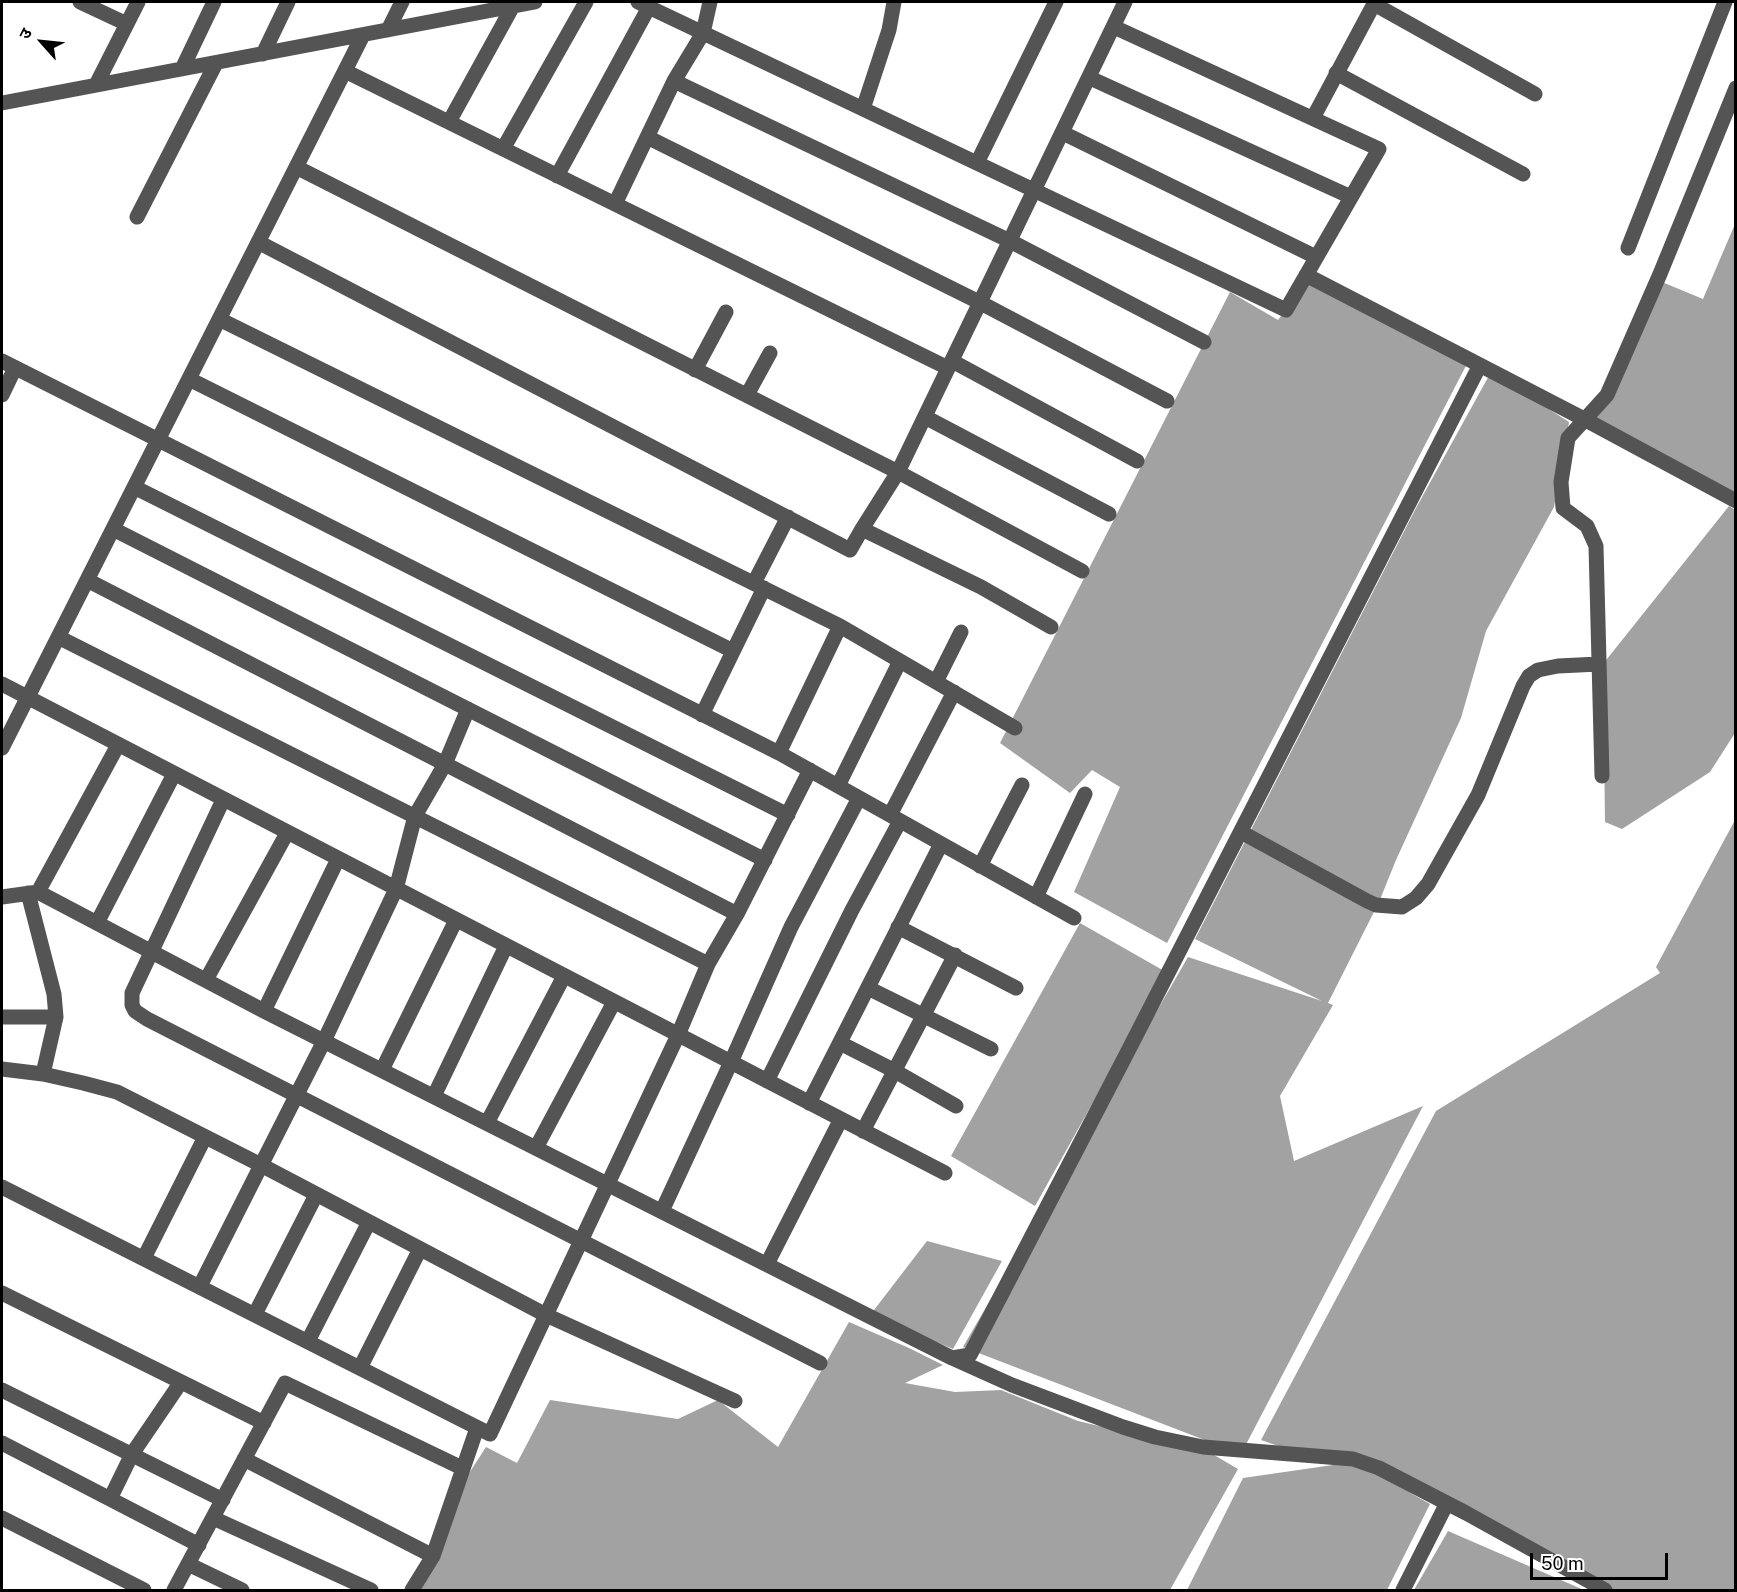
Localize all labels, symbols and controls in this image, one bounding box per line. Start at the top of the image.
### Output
north arrow [12,12,72,72]
text: उ [15,25,36,42]
scale bar [1533,1541,1671,1579]
text: 50 m [1541,1553,1584,1574]

